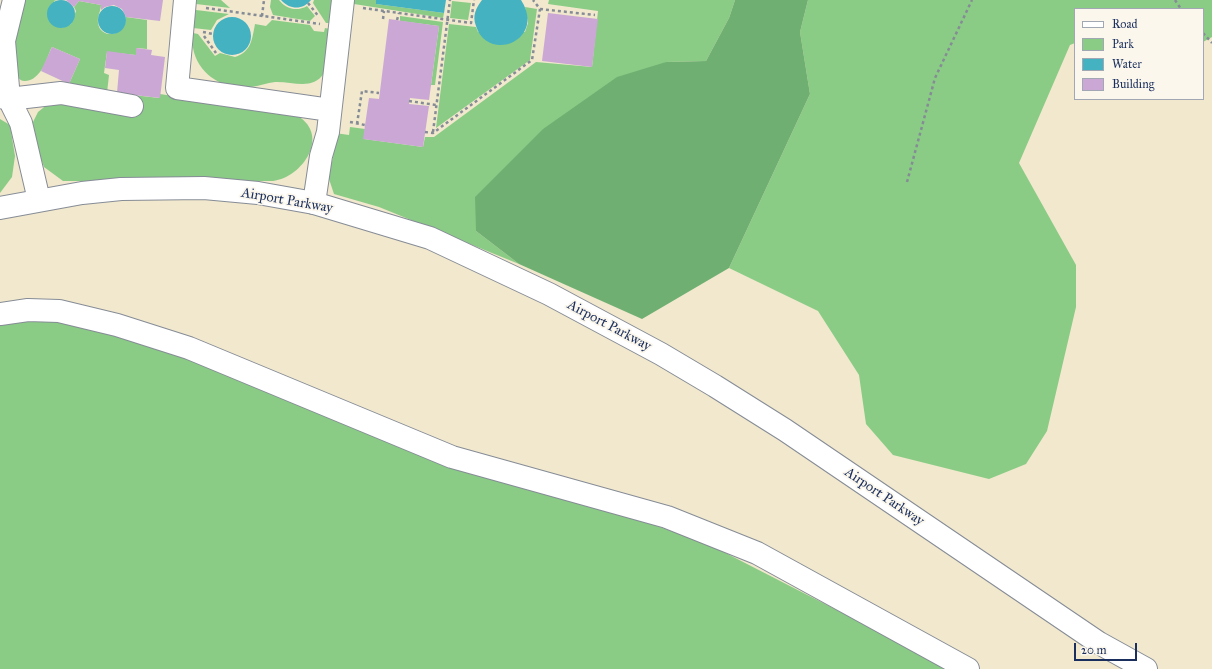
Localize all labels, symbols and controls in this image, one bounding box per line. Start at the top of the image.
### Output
legend [1074,8,1204,100]
text: Road [1112,17,1138,31]
text: Park [1112,37,1134,51]
text: Water [1112,57,1142,71]
text: Building [1112,77,1154,91]
street label: Airport Parkway [240,185,334,217]
street label: Airport Parkway [564,297,654,355]
street label: Airport Parkway [841,464,927,530]
scale bar [1076,635,1139,661]
text: 20 m [1081,643,1107,657]

